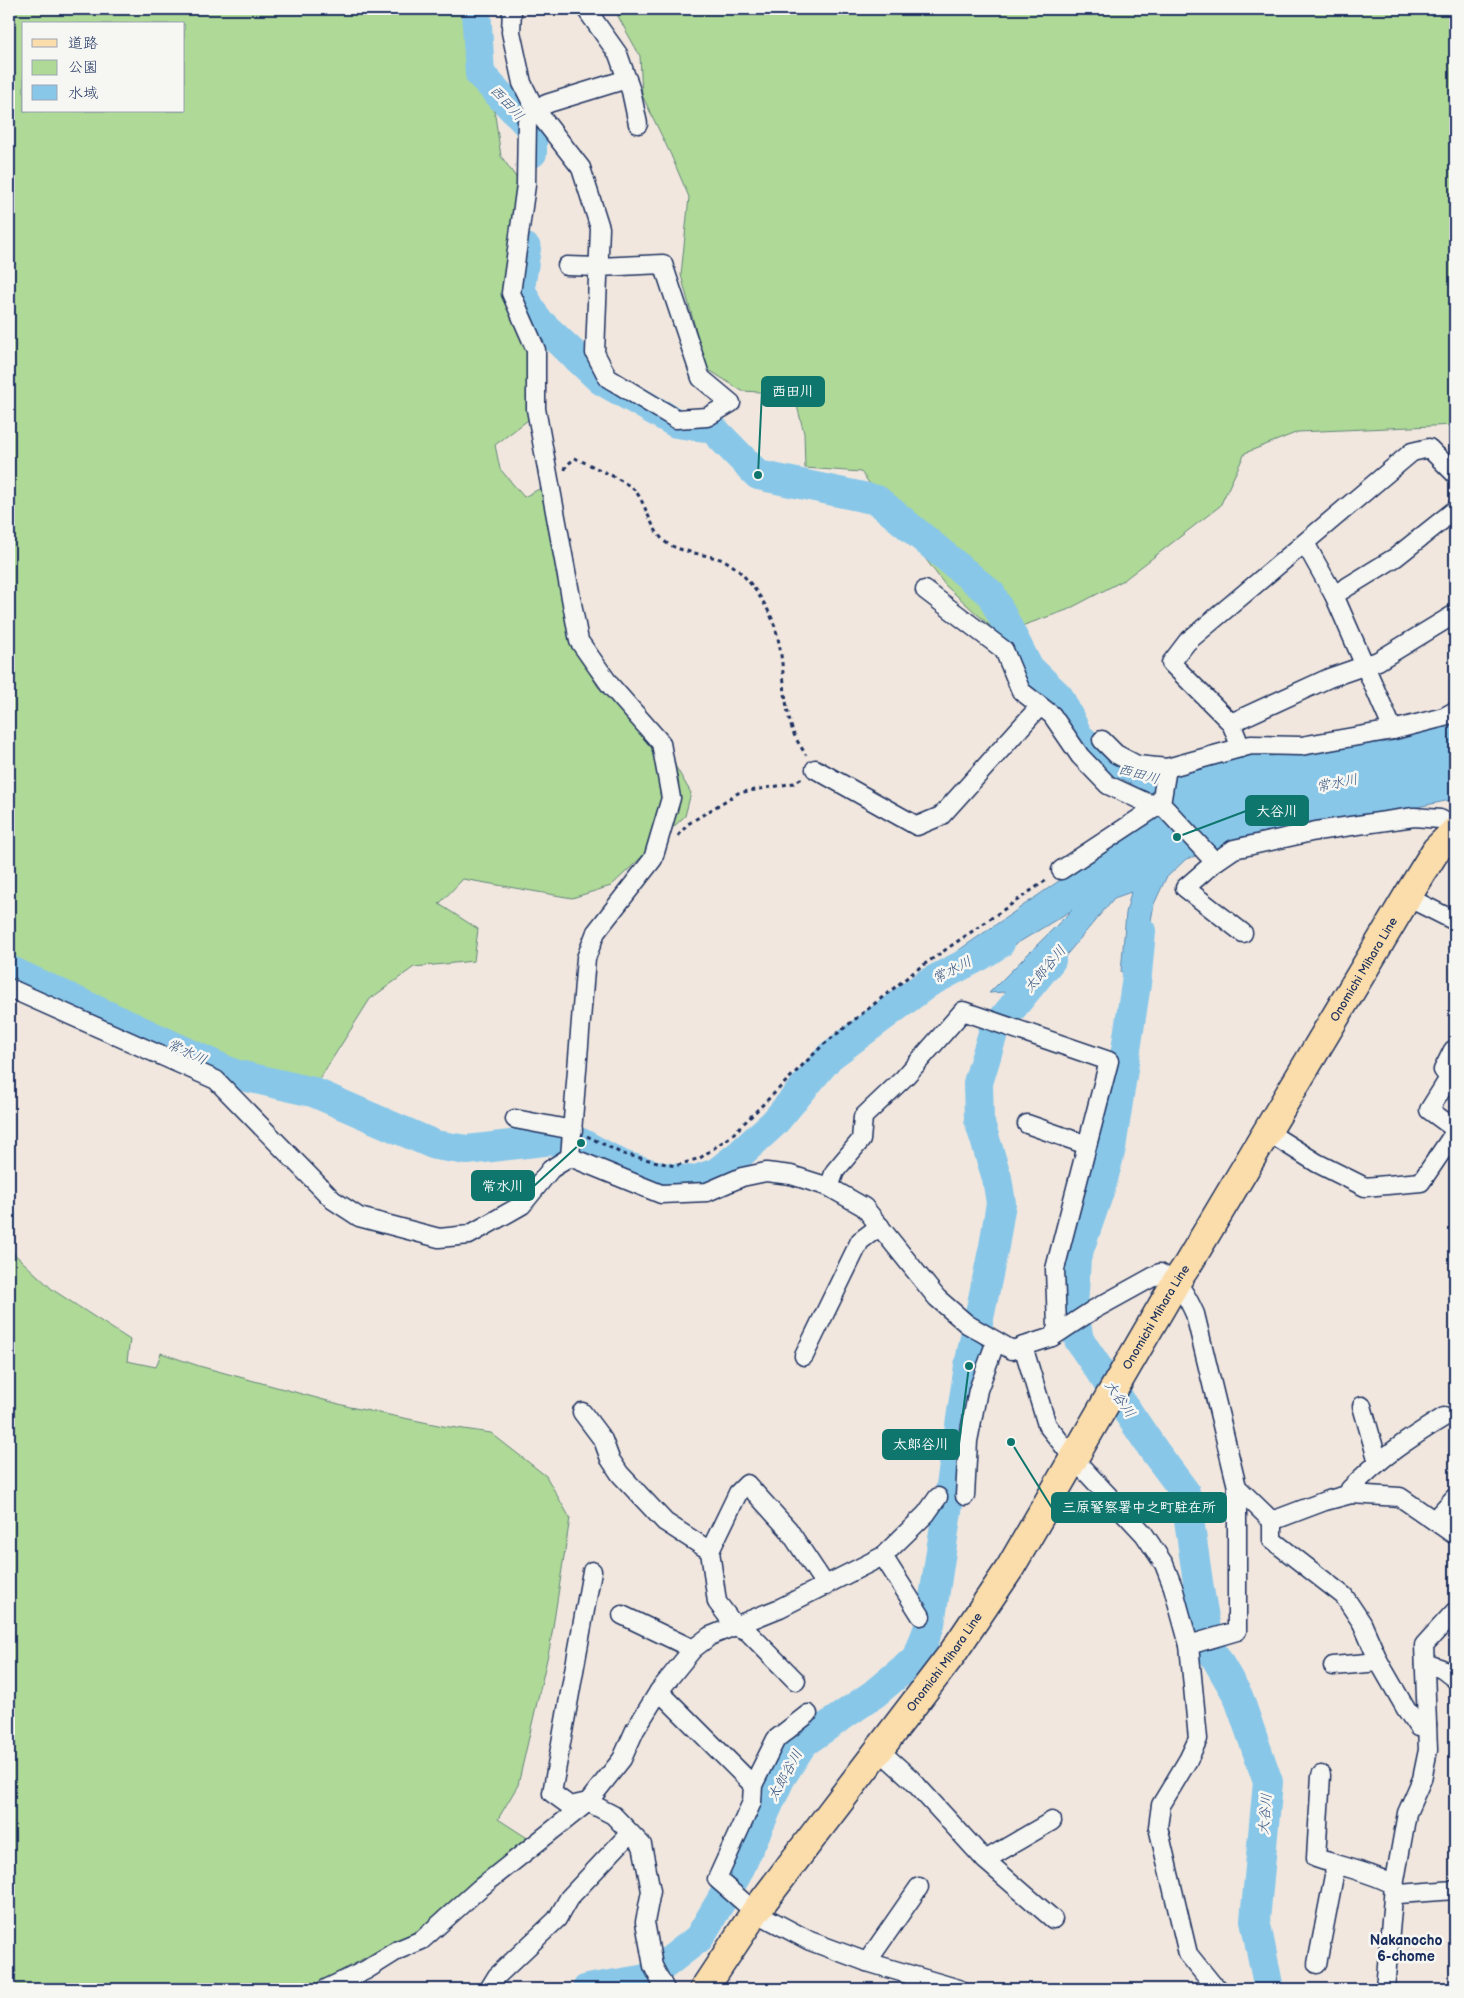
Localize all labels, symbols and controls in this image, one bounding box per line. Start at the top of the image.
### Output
legend [22,22,185,112]
text: 道路 [68,34,98,53]
text: 公園 [68,58,98,77]
water label: 西田川 [486,82,528,124]
text: 水域 [68,84,98,103]
callout: 西田川 [762,377,824,406]
text: 西田川 [772,383,814,400]
water label: 西田川 [1117,760,1161,788]
water label: 常水川 [1315,771,1359,795]
callout: 大谷川 [1246,796,1308,825]
text: 大谷川 [1256,803,1298,820]
street label: Onomichi Mihara Line [1327,915,1401,1024]
water label: 太郎谷川 [1020,942,1070,996]
water label: 常水川 [929,953,975,987]
water label: 常水川 [164,1035,210,1069]
callout: 常水川 [472,1171,534,1200]
text: 常水川 [482,1178,524,1195]
street label: Onomichi Mihara Line [1119,1262,1193,1372]
water label: 大谷川 [1101,1377,1139,1421]
callout: 太郎谷川 [883,1430,959,1459]
text: 太郎谷川 [893,1436,949,1453]
callout: 三原警察署中之町駐在所 [1052,1493,1226,1522]
text: 三原警察署中之町駐在所 [1062,1499,1216,1516]
street label: Onomichi Mihara Line [903,1610,985,1715]
water label: 太郎谷川 [764,1746,806,1804]
water label: 大谷川 [1255,1792,1275,1836]
district label: Nakanocho 6-chome [1370,1932,1442,1965]

